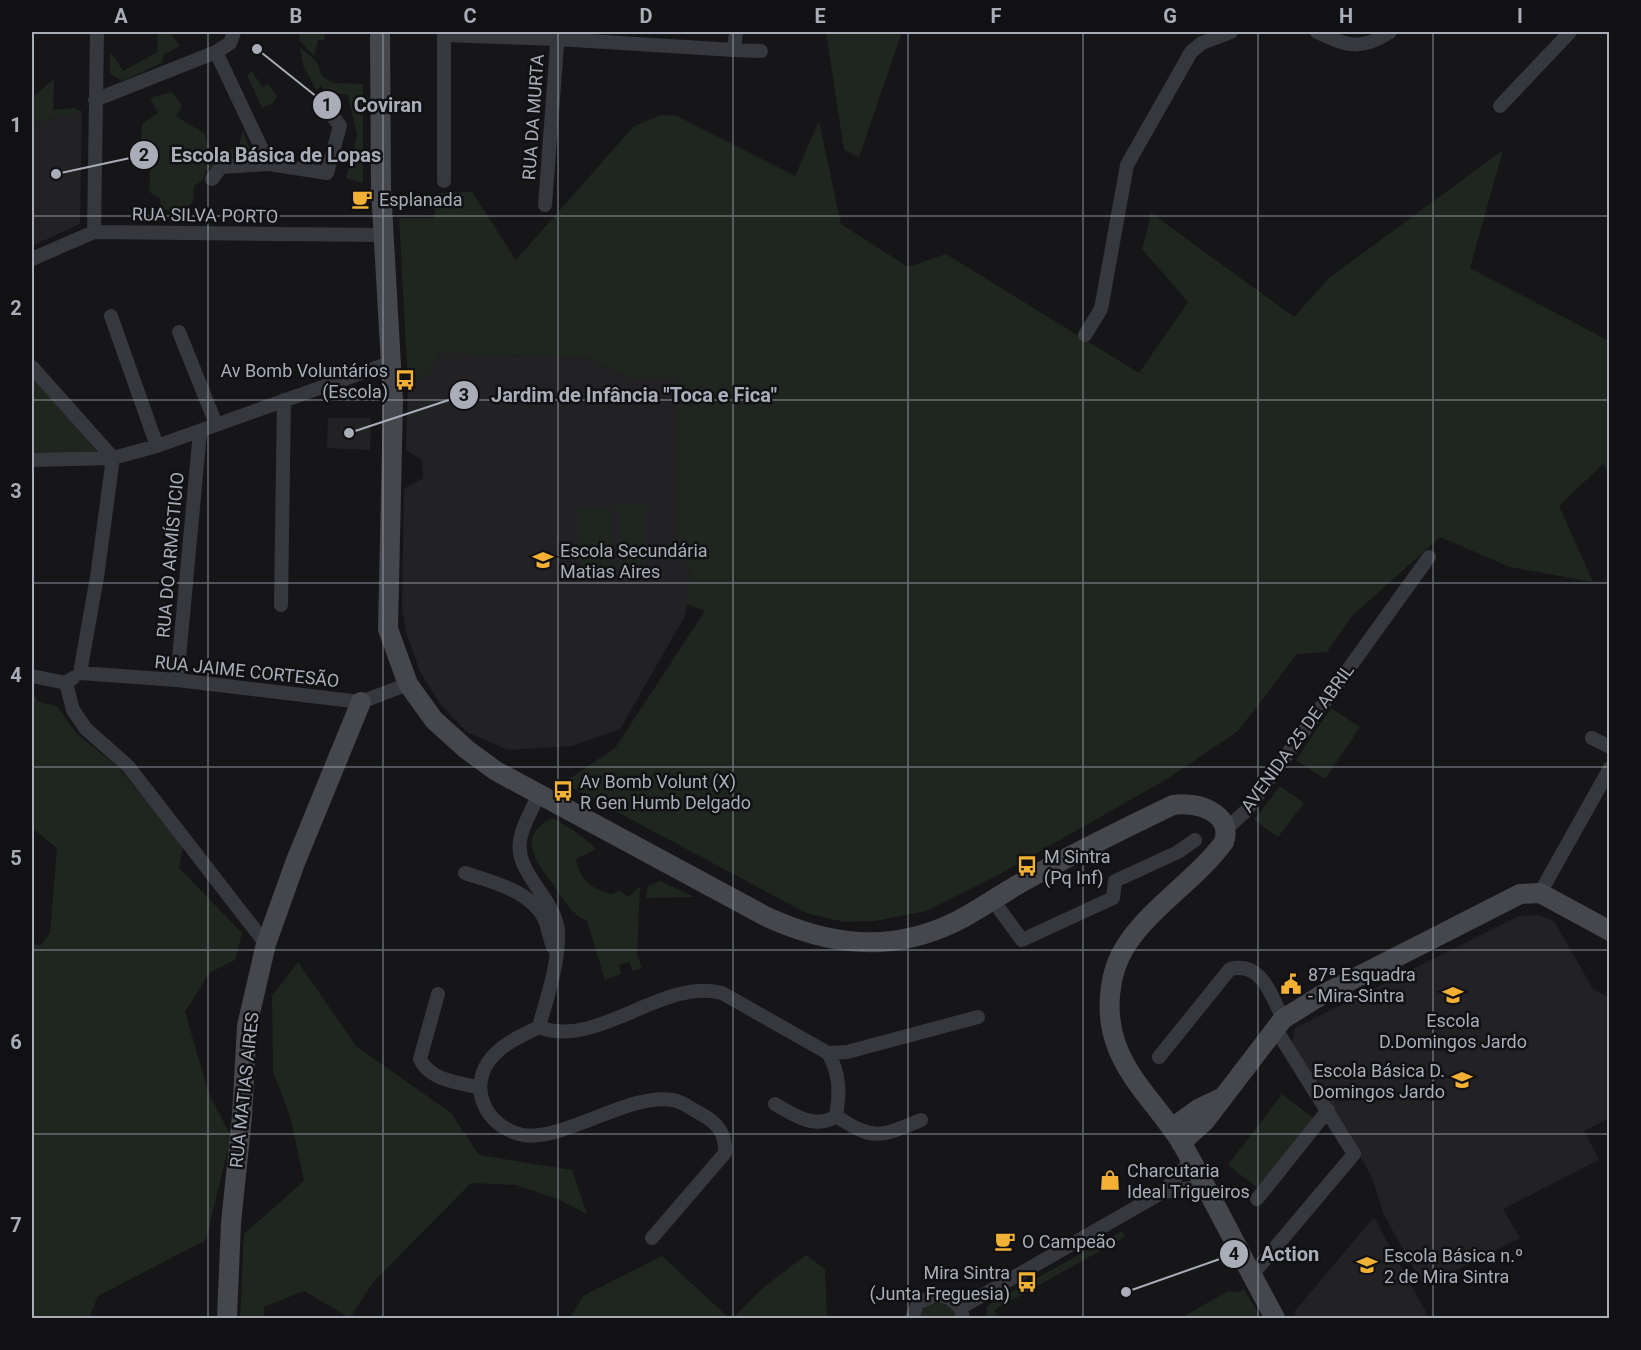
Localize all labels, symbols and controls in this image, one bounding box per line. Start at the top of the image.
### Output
text: A [114,4,128,28]
text: B [290,4,302,28]
text: C [463,4,477,28]
text: D [640,4,653,28]
text: E [814,4,826,28]
text: F [991,4,1002,28]
text: G [1163,4,1177,28]
text: H [1339,4,1353,28]
text: I [1517,4,1523,28]
street label: RUA DA MURTA [518,53,548,181]
callout: Coviran [312,86,434,124]
text: Coviran [354,93,422,117]
text: 1 [322,94,332,115]
text: 1 [10,113,22,137]
callout: Escola Básica de Lopas [129,136,393,174]
text: Escola Básica de Lopas [171,143,381,167]
text: 2 [139,144,149,165]
cafe icon: Esplanada [350,187,374,211]
place label: Esplanada [379,189,462,210]
street label: RUA SILVA PORTO [132,203,278,227]
text: 2 [10,296,22,320]
place label: Av Bomb Voluntários (Escola) [220,360,388,403]
bus stop icon: Av Bomb Voluntários (Escola) [393,368,417,392]
callout: Jardim de Infância "Toca e Fica" [449,376,789,414]
text: Jardim de Infância "Toca e Fica" [491,383,777,407]
text: 3 [459,384,469,405]
street label: RUA DO ARMÍSTICIO [152,471,188,639]
text: 3 [10,479,22,503]
place label: Escola Secundária Matias Aires [560,540,708,582]
school or university icon: Escola Secundária Matias Aires [531,548,555,572]
street label: RUA JAIME CORTESÃO [154,651,340,691]
street label: AVENIDA 25 DE ABRIL [1236,660,1358,816]
text: 4 [10,663,22,687]
place label: Av Bomb Volunt (X) R Gen Humb Delgado [580,771,751,813]
bus stop icon: Av Bomb Volunt (X) R Gen Humb Delgado [551,779,575,803]
text: 5 [10,846,22,870]
place label: M Sintra (Pq Inf) [1044,846,1111,889]
bus stop icon: M Sintra (Pq Inf) [1015,854,1039,878]
place label: 87ª Esquadra - Mira-Sintra [1308,964,1416,1006]
public building icon: 87ª Esquadra - Mira-Sintra [1279,972,1303,996]
school or university icon: Escola D.Domingos Jardo [1441,983,1465,1007]
place label: Escola D.Domingos Jardo [1379,1010,1527,1052]
street label: RUA MATIAS AIRES [225,1011,263,1169]
text: 6 [10,1030,22,1054]
place label: Escola Básica D. Domingos Jardo [1313,1060,1445,1102]
school or university icon: Escola Básica D. Domingos Jardo [1450,1068,1474,1092]
place label: Charcutaria Ideal Trigueiros [1127,1160,1250,1202]
shop icon: Charcutaria Ideal Trigueiros [1098,1168,1122,1192]
text: 7 [10,1213,22,1237]
cafe icon: O Campeão [993,1229,1017,1253]
place label: O Campeão [1022,1231,1116,1252]
callout: Action [1219,1235,1331,1273]
text: Action [1261,1242,1319,1266]
text: 4 [1229,1243,1239,1264]
place label: Escola Básica n.º 2 de Mira Sintra [1384,1245,1523,1287]
school or university icon: Escola Básica n.º 2 de Mira Sintra [1355,1253,1379,1277]
place label: Mira Sintra (Junta Freguesia) [869,1262,1010,1305]
bus stop icon: Mira Sintra (Junta Freguesia) [1015,1270,1039,1294]

